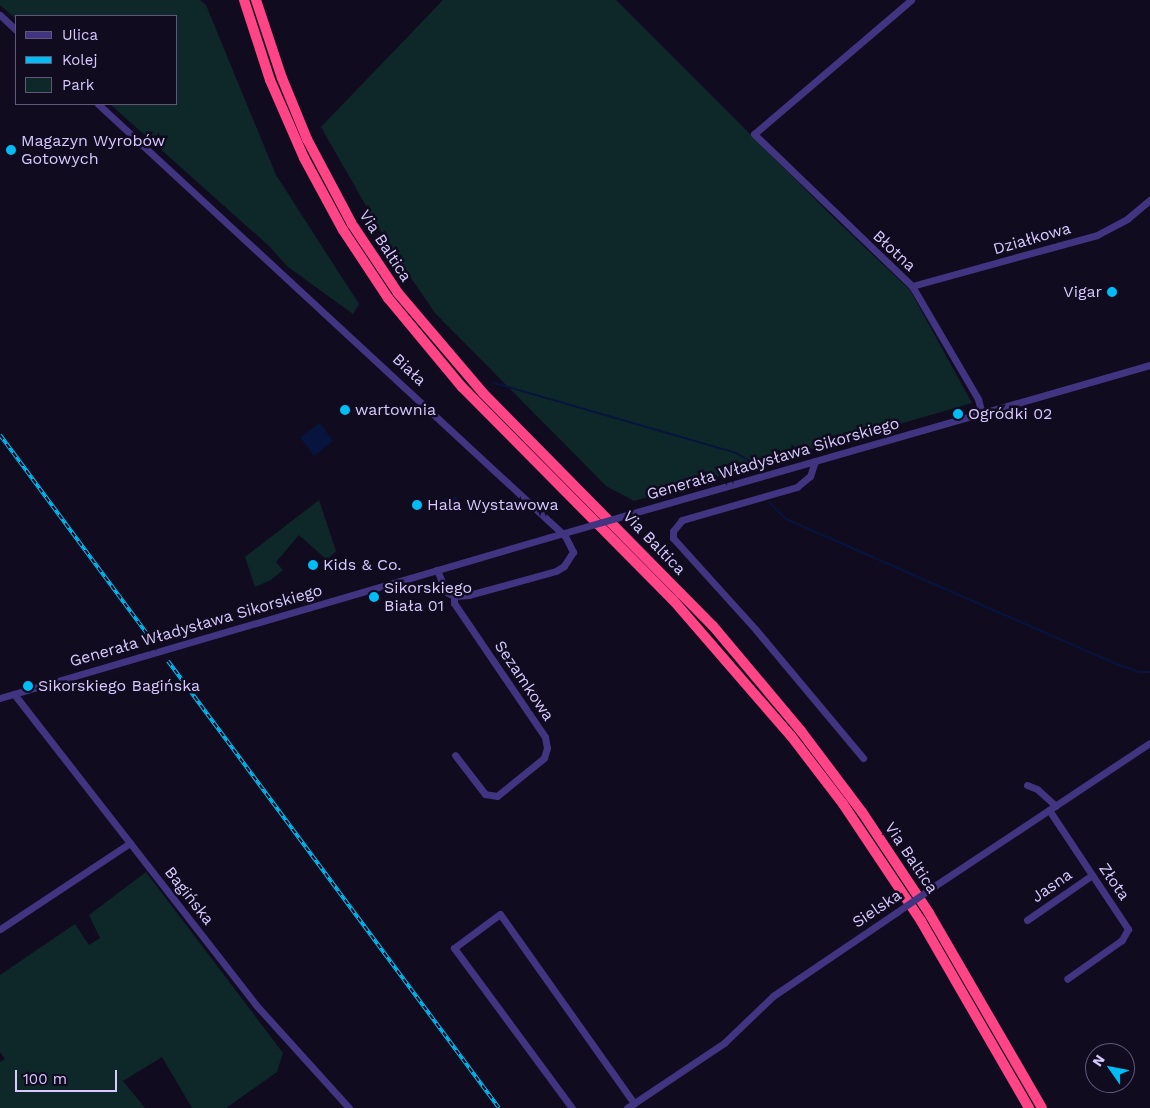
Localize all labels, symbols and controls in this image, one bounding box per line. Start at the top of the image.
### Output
legend [15,15,178,105]
text: Ulica [62,26,98,44]
text: Kolej [62,51,97,69]
text: Park [62,76,94,94]
place label: Magazyn Wyrobów Gotowych [21,131,166,169]
marker: Magazyn Wyrobów Gotowych [5,144,17,156]
street label: Via Baltica [355,206,415,286]
street label: Działkowa [991,219,1073,259]
street label: Błotna [869,226,919,276]
place label: Vigar [1063,282,1102,302]
marker: Vigar [1106,286,1118,298]
street label: Biała [388,350,430,390]
place label: wartownia [355,400,436,420]
marker: wartownia [339,404,351,416]
place label: Ogródki 02 [968,404,1052,424]
marker: Ogródki 02 [952,408,964,420]
street label: Generała Władysława Sikorskiego [644,414,902,504]
place label: Hala Wystawowa [427,495,559,515]
marker: Hala Wystawowa [411,499,423,511]
street label: Via Baltica [619,507,689,579]
place label: Kids & Co. [323,555,402,575]
marker: Kids & Co. [307,559,319,571]
place label: Sikorskiego Biała 01 [384,578,472,616]
street label: Generała Władysława Sikorskiego [67,581,325,671]
marker: Sikorskiego Biała 01 [368,591,380,603]
street label: Sezamkowa [490,637,558,725]
place label: Sikorskiego Bagińska [38,676,200,696]
marker: Sikorskiego Bagińska [22,680,34,692]
street label: Via Baltica [880,819,942,897]
street label: Złota [1094,860,1134,904]
street label: Bagińska [160,863,218,929]
street label: Jasna [1028,865,1076,907]
street label: Sielska [849,886,905,932]
north arrow [1085,1043,1135,1093]
text: N [1089,1052,1108,1069]
scale bar [18,1060,120,1092]
text: 100 m [23,1070,67,1088]

